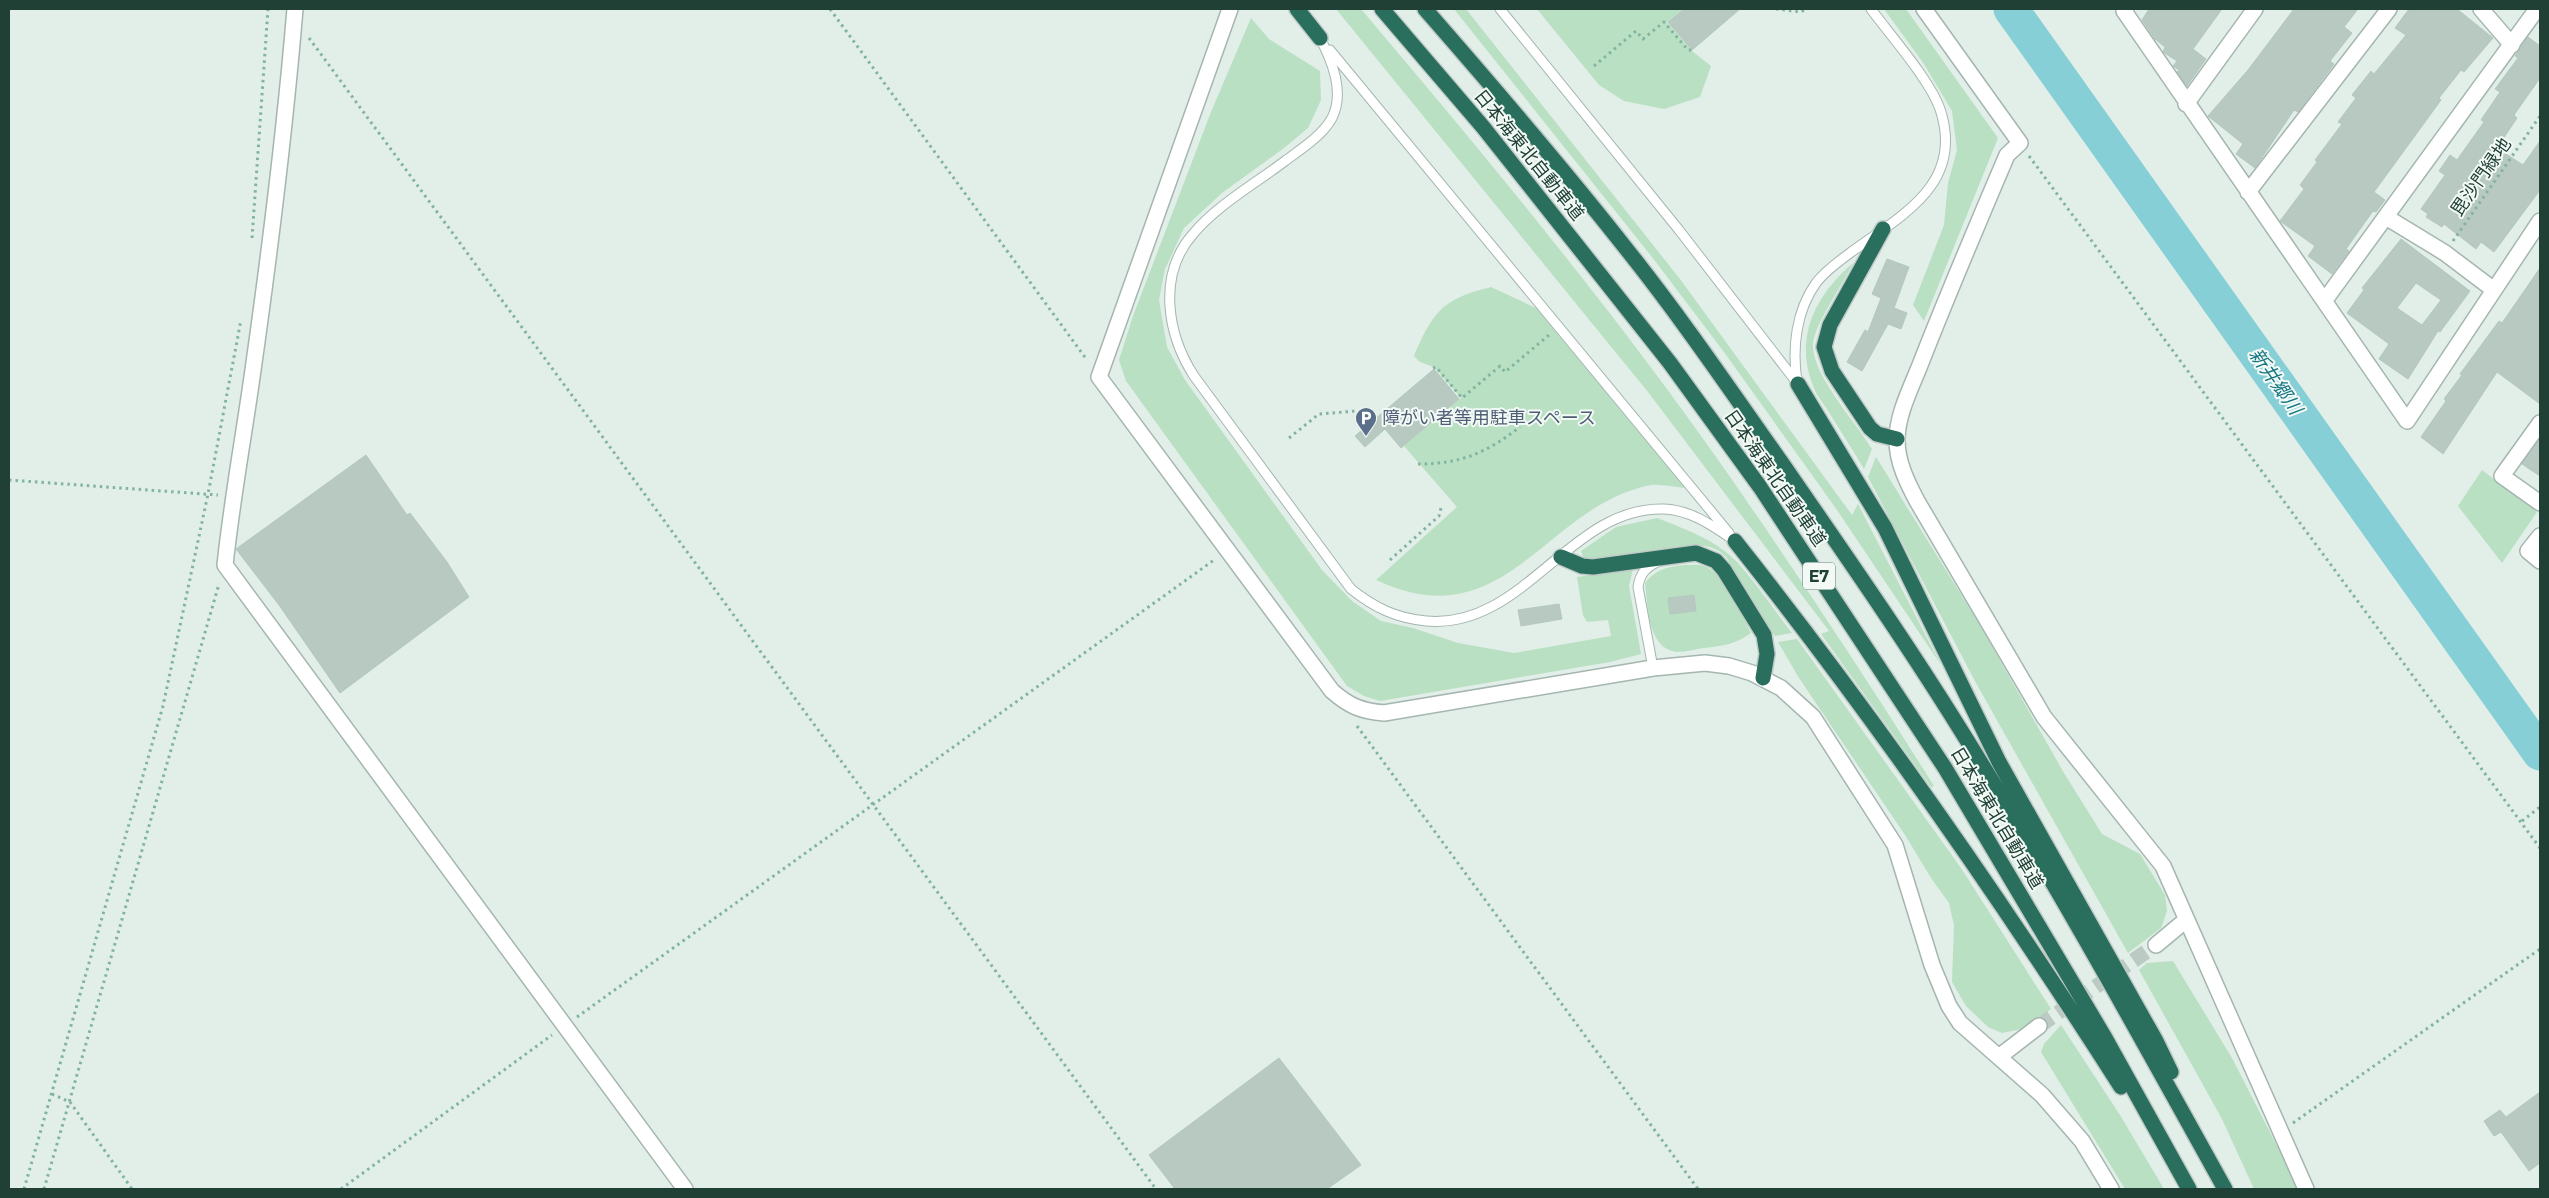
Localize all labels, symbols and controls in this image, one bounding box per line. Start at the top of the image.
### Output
street label: 日本海東北自動車道 [1469,85,1589,225]
street label: 毘沙門緑地 [2446,134,2516,220]
water label: 新井郷川 [2244,344,2308,421]
street label: 日本海東北自動車道 [1720,405,1830,551]
parking icon: 障がい者等用駐車スペース [1354,406,1378,437]
place label: 障がい者等用駐車スペース [1382,407,1596,429]
road number: E7 [1803,562,1835,590]
street label: 日本海東北自動車道 [1946,743,2048,893]

